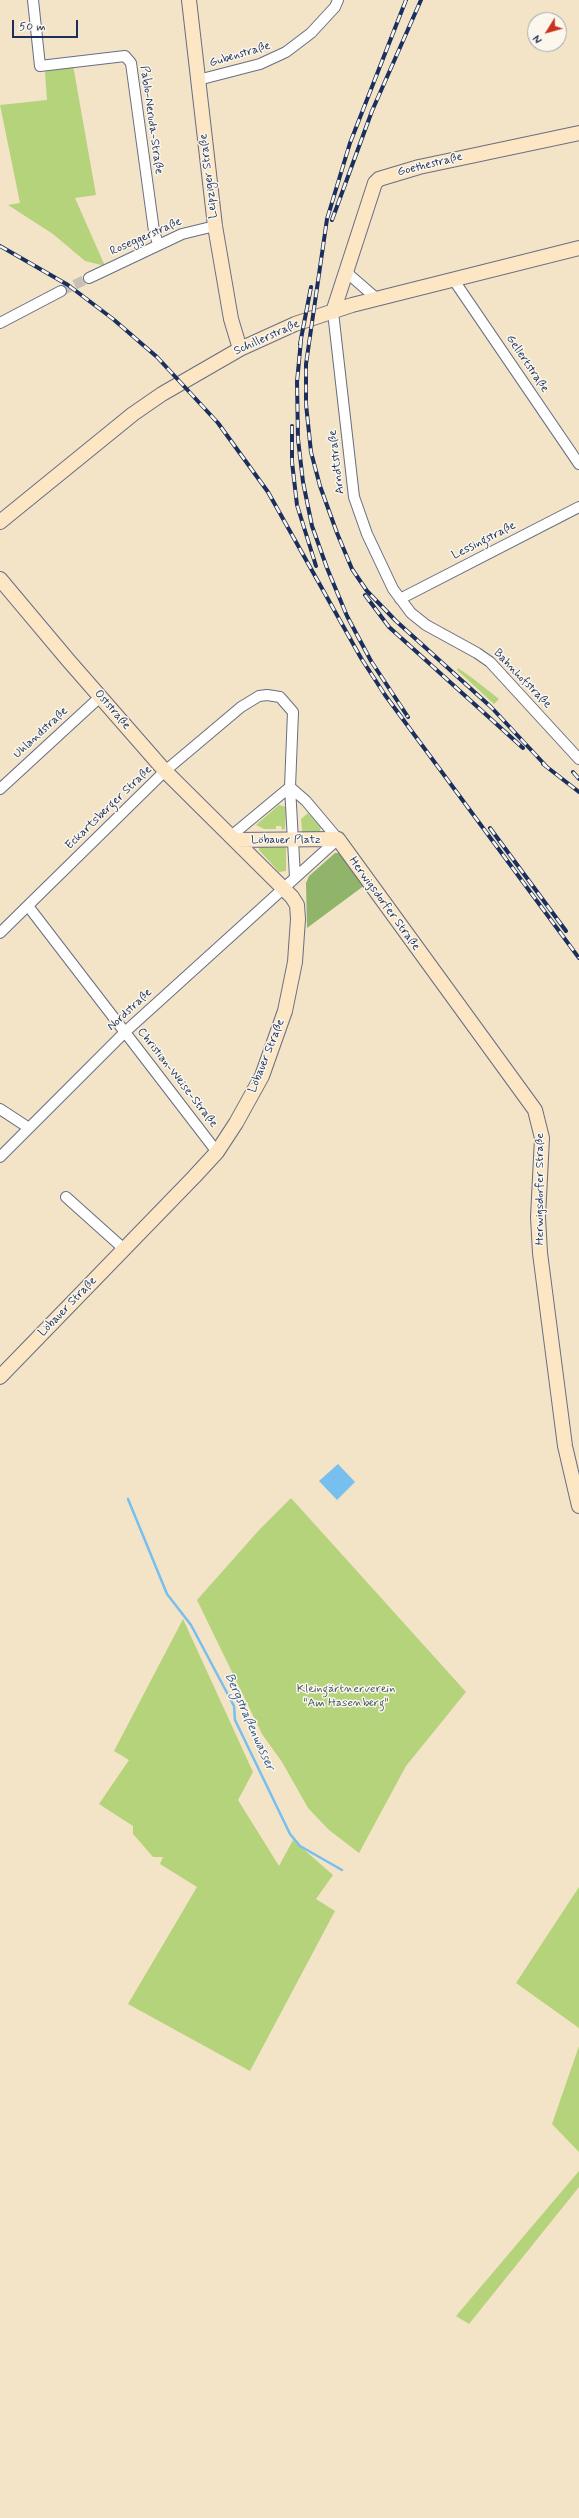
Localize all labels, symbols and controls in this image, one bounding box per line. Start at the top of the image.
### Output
scale bar [14,12,80,38]
north arrow [527,12,567,52]
text: 50 m [19,19,46,35]
text: N [530,31,546,46]
street label: Gubenstraße [208,39,272,71]
street label: Pablo-Neruda-Straße [136,65,166,175]
street label: Leipziger Straße [197,133,221,219]
street label: Goethestraße [396,150,464,180]
street label: Roseggerstraße [108,215,184,259]
street label: Schillerstraße [232,317,302,359]
street label: Gellertstraße [502,332,552,396]
street label: Arndtstraße [326,429,348,495]
street label: Lessingstraße [450,519,518,563]
street label: Bahnhofstraße [490,646,554,712]
street label: Oststraße [91,687,133,733]
street label: Uhlandstraße [11,704,71,762]
street label: Eckartsberger Straße [63,763,155,853]
street label: Löbauer Platz [251,833,321,847]
street label: Herwigsdorfer Straße [345,854,423,954]
street label: Nordstraße [105,986,155,1034]
street label: Löbauer Straße [246,1017,288,1095]
street label: Christian-Weise-Straße [134,1025,220,1131]
street label: Herwigsdorfer Straße [533,1133,547,1245]
street label: Löbauer Straße [36,1274,100,1340]
water label: Bergstraßenwasser [221,1671,277,1773]
park label: Kleingärtnerverein "Am Hasenberg" [297,1682,395,1710]

